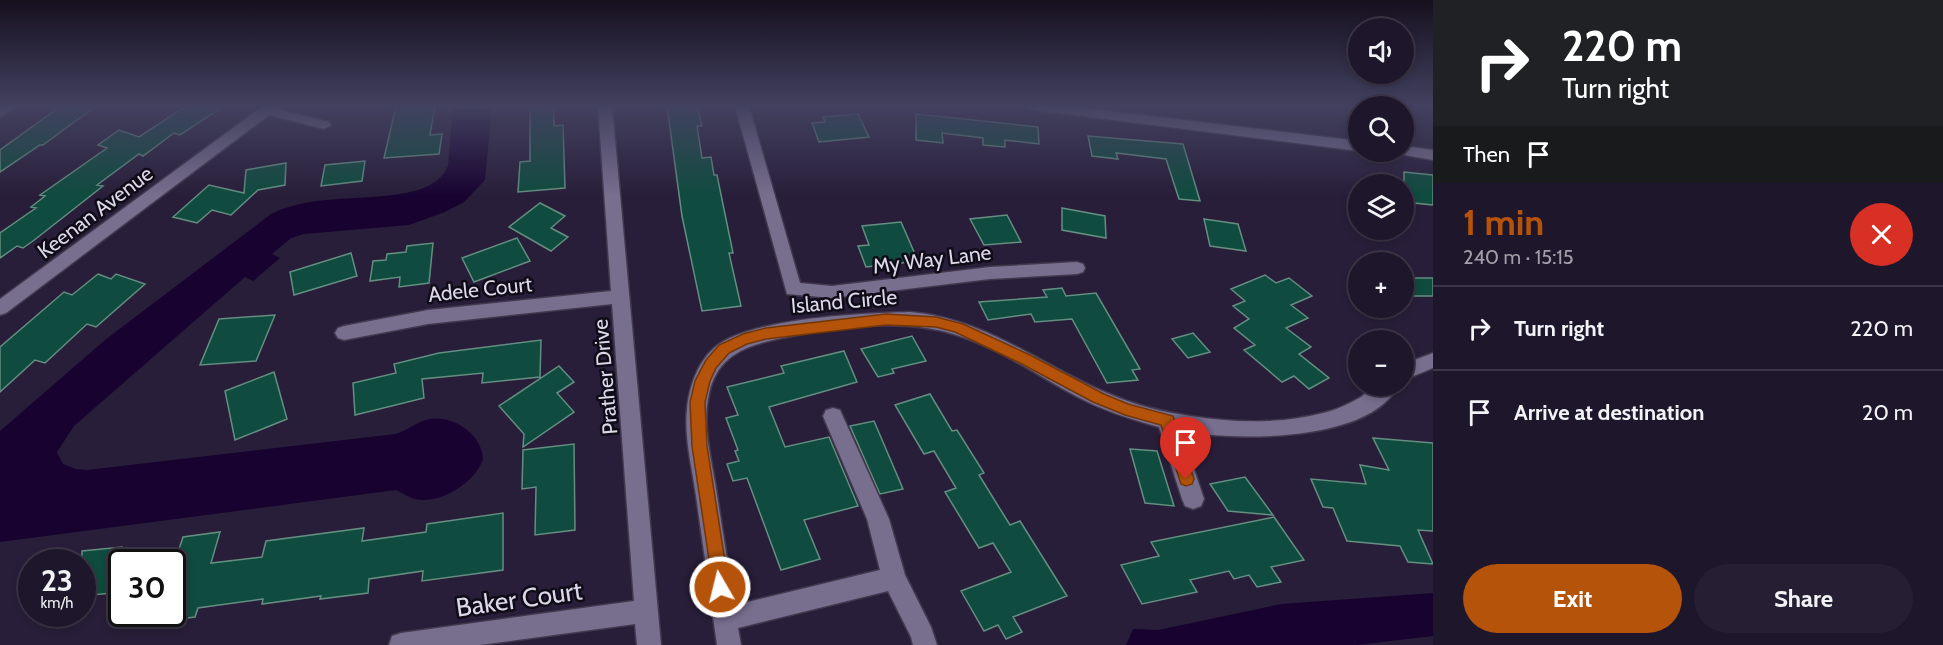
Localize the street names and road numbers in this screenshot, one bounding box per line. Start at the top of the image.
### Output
street label: Keenan Avenue [33,160,158,263]
street label: My Way Lane [871,239,993,279]
street label: Adele Court [427,271,533,307]
street label: Island Circle [790,284,898,318]
street label: Prather Drive [587,318,623,436]
street label: Baker Court [454,574,584,624]

